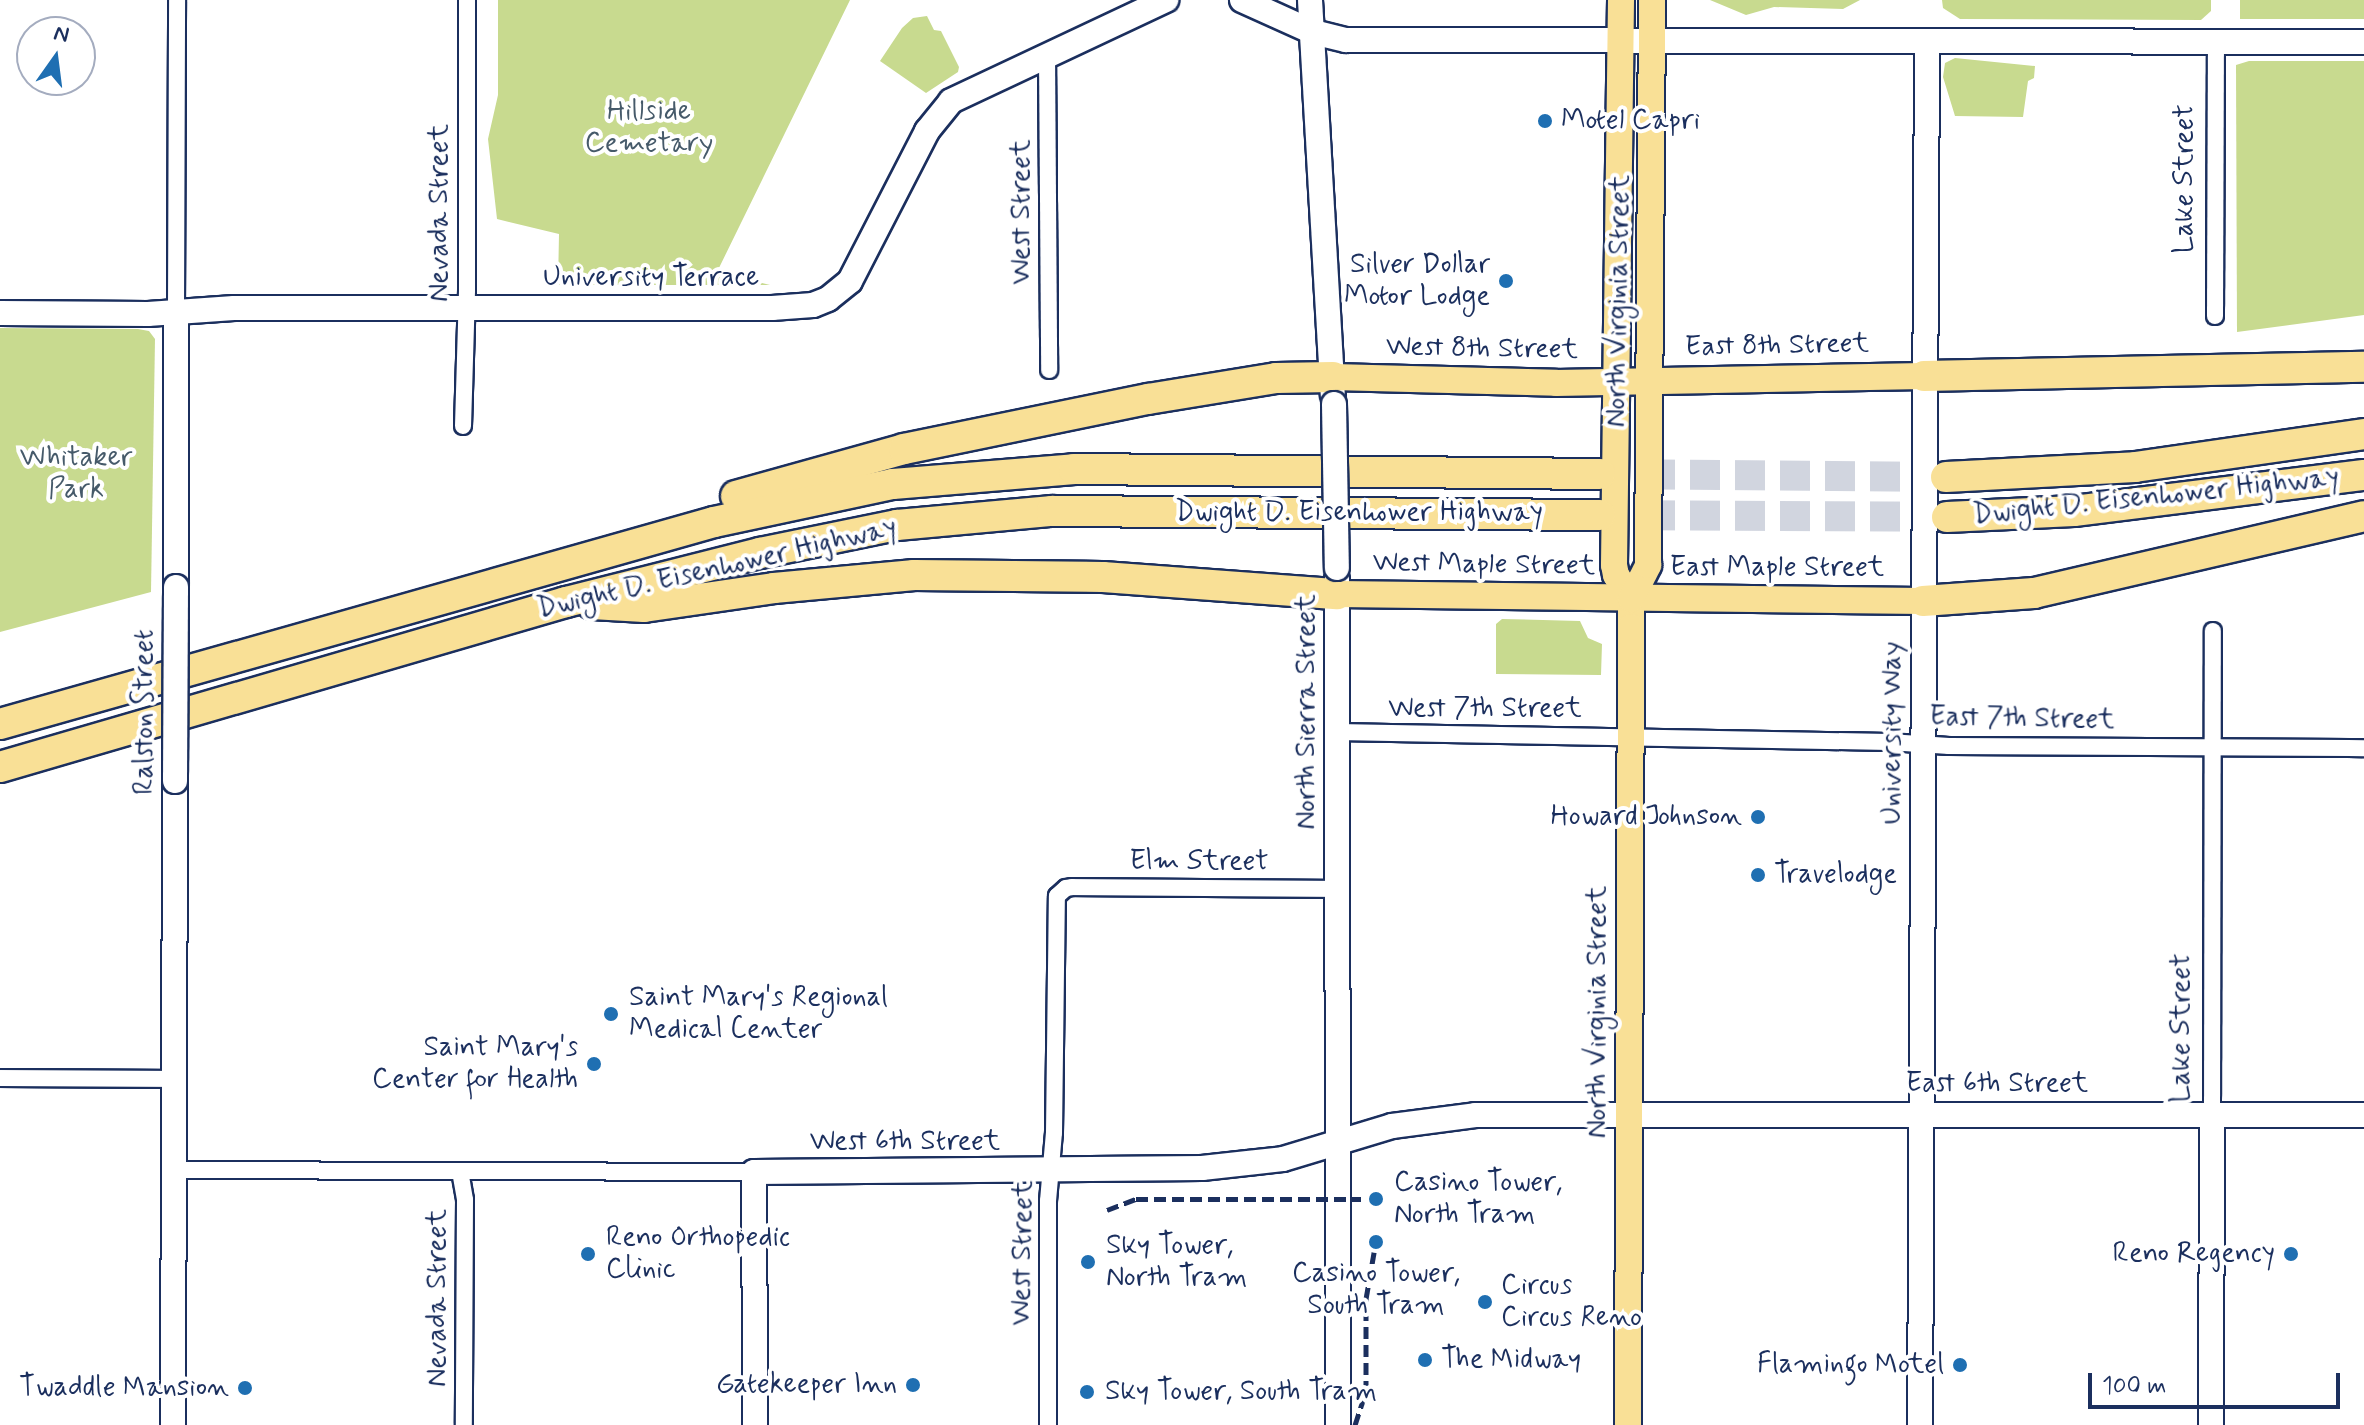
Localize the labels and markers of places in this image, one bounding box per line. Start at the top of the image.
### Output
place label: Motel Capri [1561,104,1698,138]
marker: Motel Capri [1536,112,1554,130]
place label: Silver Dollar Motor Lodge [1344,248,1490,314]
marker: Silver Dollar Motor Lodge [1497,272,1515,290]
place label: Howard Johnson [1545,800,1742,834]
marker: Howard Johnson [1749,808,1767,826]
place label: Travelodge [1774,858,1897,892]
marker: Travelodge [1749,866,1767,884]
place label: Saint Mary's Regional Medical Center [629,981,895,1047]
marker: Saint Mary's Regional Medical Center [600,1003,622,1025]
place label: Saint Mary's Center for Health [368,1031,578,1097]
marker: Saint Mary's Center for Health [585,1055,603,1073]
place label: Casino Tower, North Tram [1394,1166,1562,1232]
marker: Casino Tower, North Tram [1365,1188,1387,1210]
place label: Reno Orthopedic Clinic [606,1221,792,1287]
place label: Sky Tower, North Tram [1106,1229,1247,1295]
marker: Casino Tower, South Tram [1365,1231,1387,1253]
place label: Reno Regency [2108,1237,2275,1271]
marker: Reno Orthopedic Clinic [577,1243,599,1265]
marker: Reno Regency [2282,1245,2300,1263]
marker: Sky Tower, North Tram [1077,1251,1099,1273]
place label: Casino Tower, South Tram [1292,1257,1460,1323]
place label: Circus Circus Reno [1501,1269,1636,1335]
marker: Circus Circus Reno [1476,1293,1494,1311]
place label: The Midway [1441,1343,1585,1377]
place label: Flamingo Motel [1763,1348,1944,1382]
marker: The Midway [1416,1351,1434,1369]
marker: Flamingo Motel [1951,1356,1969,1374]
place label: Gatekeeper Inn [715,1368,897,1402]
place label: Twaddle Mansion [28,1371,229,1405]
place label: Sky Tower, South Tram [1105,1375,1377,1409]
marker: Gatekeeper Inn [904,1376,922,1394]
marker: Twaddle Mansion [236,1379,254,1397]
marker: Sky Tower, South Tram [1076,1381,1098,1403]

